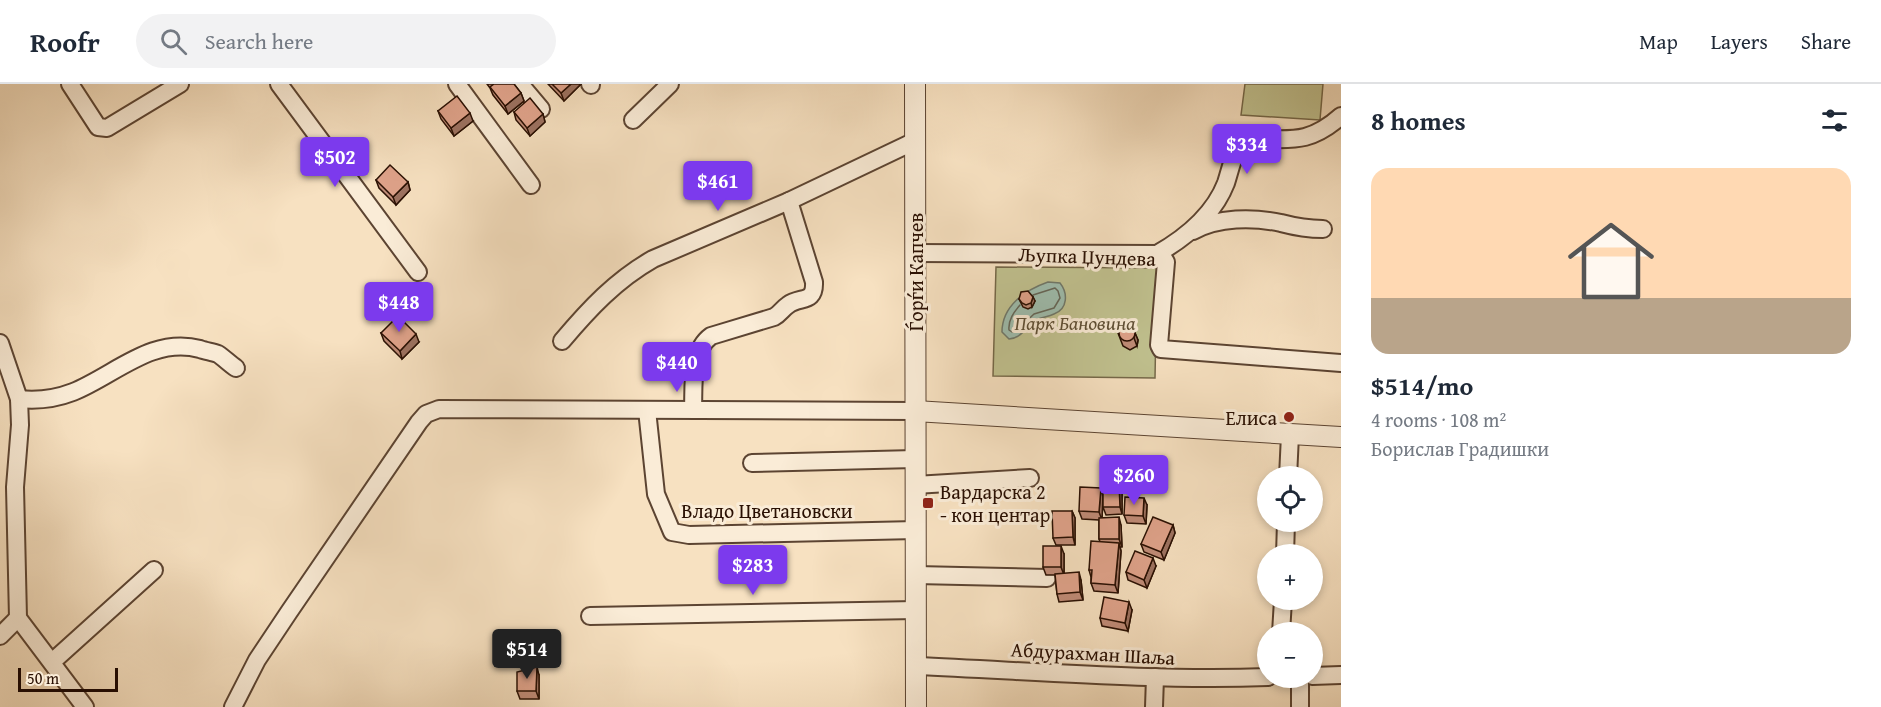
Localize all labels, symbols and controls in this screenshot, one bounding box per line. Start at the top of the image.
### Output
search box [136,14,556,68]
text: Roofr [30,21,100,62]
icon: search [157,25,190,58]
text: Search here [205,25,313,57]
text: Map [1639,26,1678,57]
text: Layers [1711,26,1768,57]
text: Share [1801,26,1851,57]
text: 8 homes [1371,101,1466,140]
icon: filters [1818,104,1851,137]
pin: $334 [1211,124,1283,175]
text: $334 [1226,129,1268,158]
pin: $502 [299,137,371,188]
text: $502 [314,142,356,171]
pin: $461 [682,161,754,212]
text: $461 [697,166,739,195]
icon: home [1557,207,1665,315]
street label: Ѓорѓи Капчев [901,213,930,331]
street label: Љупка Џундева [1018,239,1157,273]
pin: $448 [363,282,435,333]
text: $448 [378,287,420,316]
park label: Парк Бановина [1015,308,1136,337]
pin: $440 [641,342,713,393]
text: $440 [656,347,698,376]
text: $514/mo [1371,366,1473,405]
place label: Елиса [1226,403,1277,432]
text: 4 rooms · 108 m² [1371,405,1506,434]
marker: Елиса [1282,410,1296,424]
text: Борислав Градишки [1371,434,1549,463]
pin: $260 [1098,455,1170,506]
text: $260 [1113,460,1155,489]
map controls [1257,466,1323,688]
button: locate [1257,466,1323,532]
place label: Вардарска 2 - кон центар [940,477,1050,529]
street label: Владо Цветановски [681,496,853,525]
marker: Вардарска 2 - кон центар [921,496,935,510]
button: + [1257,544,1323,610]
pin: $283 [717,545,789,596]
text: $283 [732,550,774,579]
button: − [1257,622,1323,688]
pin: $514 [491,629,563,680]
text: $514 [506,634,548,663]
street label: Абдурахман Шаља [1010,634,1176,672]
scale bar [18,665,118,692]
text: 50 m [27,666,59,690]

